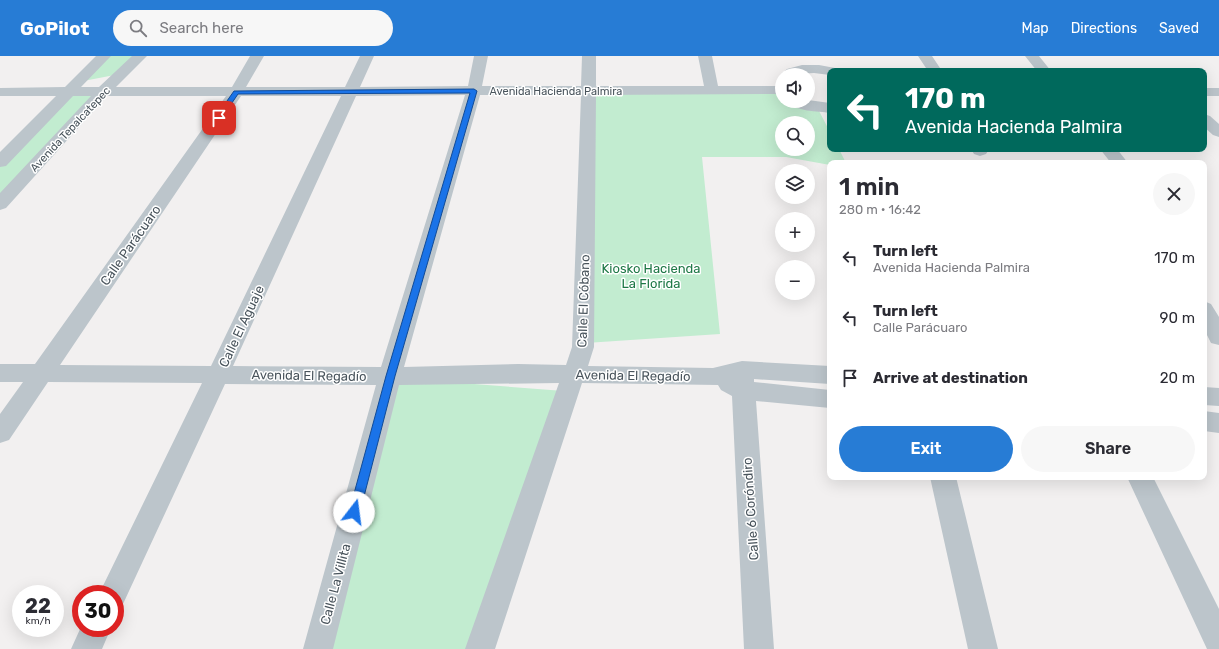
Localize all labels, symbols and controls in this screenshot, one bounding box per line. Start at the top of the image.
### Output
search box [113,10,393,46]
text: GoPilot [20,17,89,40]
icon: search [127,17,149,39]
text: Search here [159,19,244,37]
text: Map [1022,20,1049,37]
text: Directions [1071,20,1137,37]
text: Saved [1159,20,1199,37]
map controls [775,68,815,300]
button: sound [775,68,815,108]
text: 170 m [905,82,986,115]
street label: Avenida Tepalcatepec [28,84,113,175]
icon: left [839,84,891,136]
street label: Avenida Hacienda Palmira [490,85,622,98]
pin [202,101,236,135]
icon: arrive [208,107,230,129]
button: search [775,116,815,156]
text: Avenida Hacienda Palmira [905,116,1122,138]
button: layers [775,164,815,204]
text: 1 min [839,173,899,201]
button: close [1153,173,1195,215]
street label: Calle Parácuaro [97,202,164,288]
text: 280 m · 16:42 [839,202,921,217]
button: + [775,212,815,252]
text: Turn left [873,242,938,260]
icon: left [839,247,861,269]
text: 170 m [1154,249,1195,267]
street label: Calle El Cóbano [574,254,593,348]
button: − [775,260,815,300]
text: Avenida Hacienda Palmira [873,260,1030,275]
park label: Kiosko Hacienda La Florida [602,261,700,291]
street label: Calle El Aguaje [216,283,268,370]
text: Turn left [873,302,938,320]
icon: left [839,307,861,329]
text: 90 m [1160,309,1195,327]
text: Calle Parácuaro [873,320,967,335]
street label: Avenida El Regadío [251,367,367,385]
street label: Avenida El Regadío [575,367,691,385]
icon: arrive [839,367,861,389]
text: Arrive at destination [873,369,1028,387]
text: 20 m [1160,369,1195,387]
button: Exit [839,426,1013,472]
button: Share [1021,426,1195,472]
street label: Calle 6 Coróndiro [739,457,762,561]
position arrow [333,491,375,533]
street label: Calle La Villita [317,542,354,626]
speed limit sign: 30 [72,585,124,637]
text: 22 [25,594,51,618]
text: km/h [26,615,50,627]

